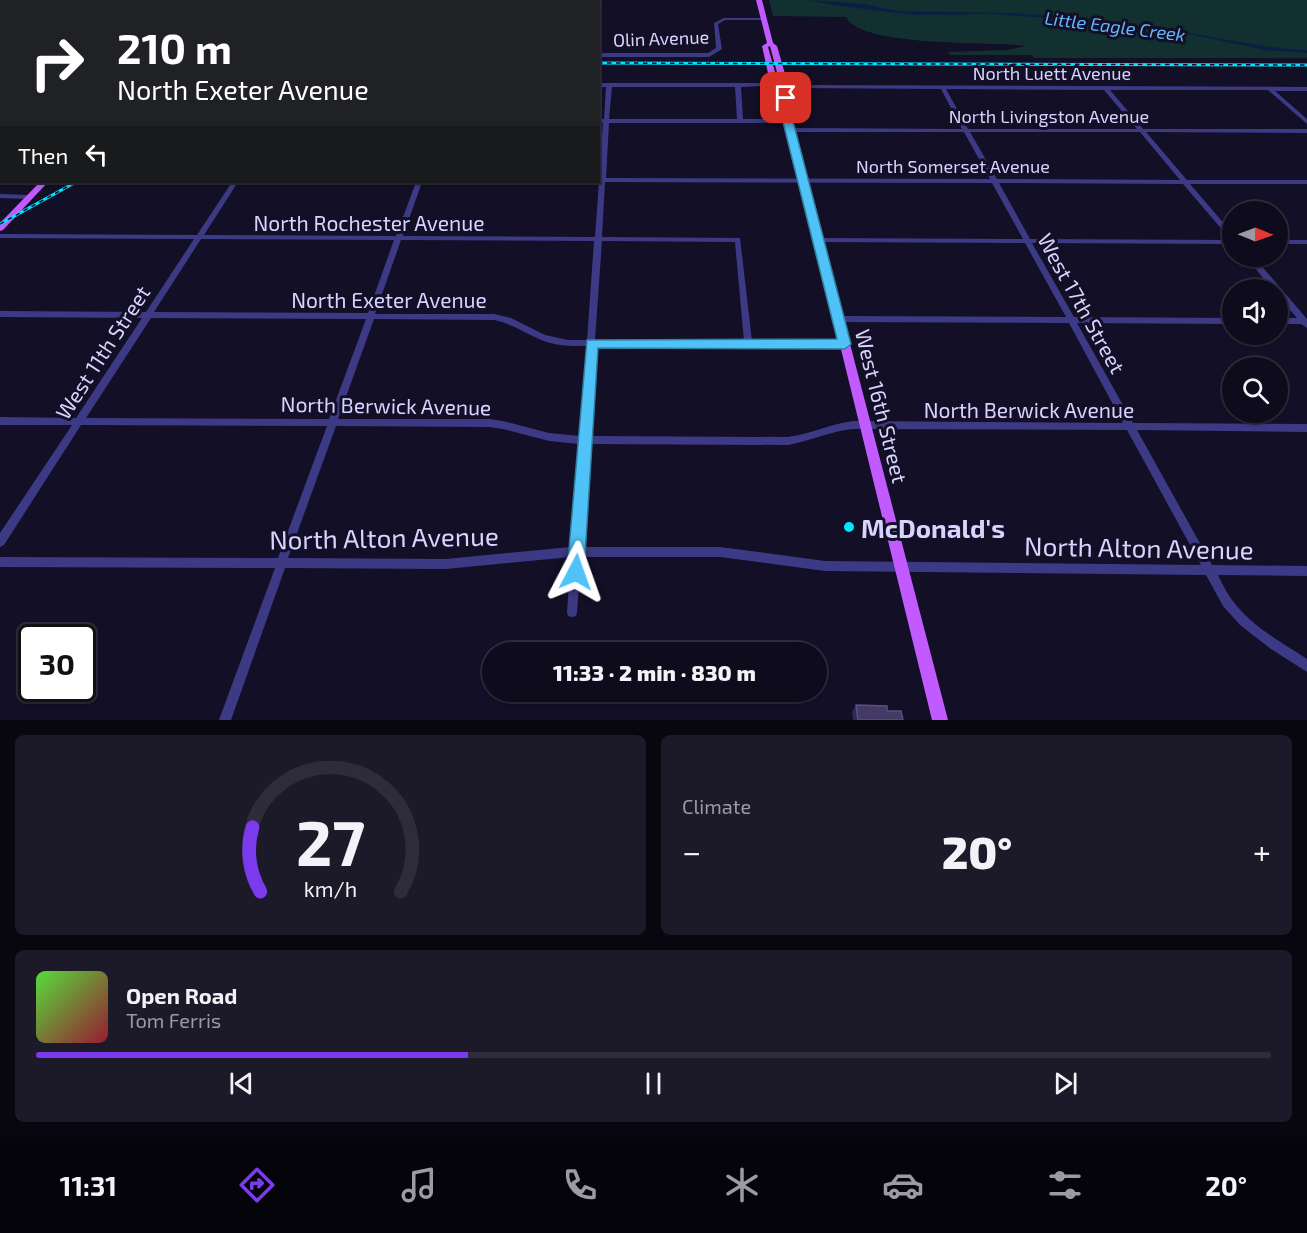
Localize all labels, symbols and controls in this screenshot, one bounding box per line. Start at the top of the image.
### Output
water label: Little Eagle Creek [1043,6,1187,46]
text: 210 m [117,22,232,72]
icon: right [18,24,96,102]
street label: Olin Avenue [613,25,709,51]
street label: North Luett Avenue [973,62,1131,84]
pin [760,72,811,123]
text: North Exeter Avenue [117,73,369,105]
icon: arrive [769,81,802,114]
street label: North Livingston Avenue [949,105,1149,127]
icon: left [80,138,113,171]
text: Then [18,142,68,168]
street label: North Somerset Avenue [856,155,1050,177]
north arrow [1222,201,1288,267]
map controls [1222,201,1288,423]
street label: North Rochester Avenue [253,210,485,235]
street label: West 17th Street [1033,228,1131,378]
button: sound [1222,279,1288,345]
street label: West 11th Street [50,281,154,423]
street label: North Exeter Avenue [291,287,487,312]
street label: West 16th Street [851,326,913,486]
button: search [1222,357,1288,423]
street label: North Berwick Avenue [281,391,491,419]
street label: North Berwick Avenue [924,397,1134,422]
place label: McDonald's [861,512,1005,543]
street label: North Alton Avenue [269,519,499,555]
marker: McDonald's [842,520,856,534]
street label: North Alton Avenue [1024,529,1254,565]
position arrow [544,540,608,604]
speed limit sign: 30 [18,624,96,702]
text: 11:33 · 2 min · 830 m [553,659,756,685]
text: Climate [682,794,751,818]
text: 27 [296,804,365,879]
text: 20° [942,824,1012,878]
text: − [682,831,701,871]
text: + [1253,831,1271,871]
text: km/h [304,876,357,901]
text: Open Road [126,982,238,1008]
text: Tom Ferris [126,1008,221,1032]
icon: previous [225,1067,258,1100]
icon: pause [637,1067,670,1100]
icon: next [1049,1067,1082,1100]
icon: directions [236,1164,278,1206]
icon: music [398,1164,440,1206]
icon: phone [559,1164,601,1206]
icon: climate [721,1164,763,1206]
icon: car [882,1164,924,1206]
icon: filters [1044,1164,1086,1206]
text: 11:31 [60,1169,117,1201]
text: 20° [1205,1169,1247,1201]

